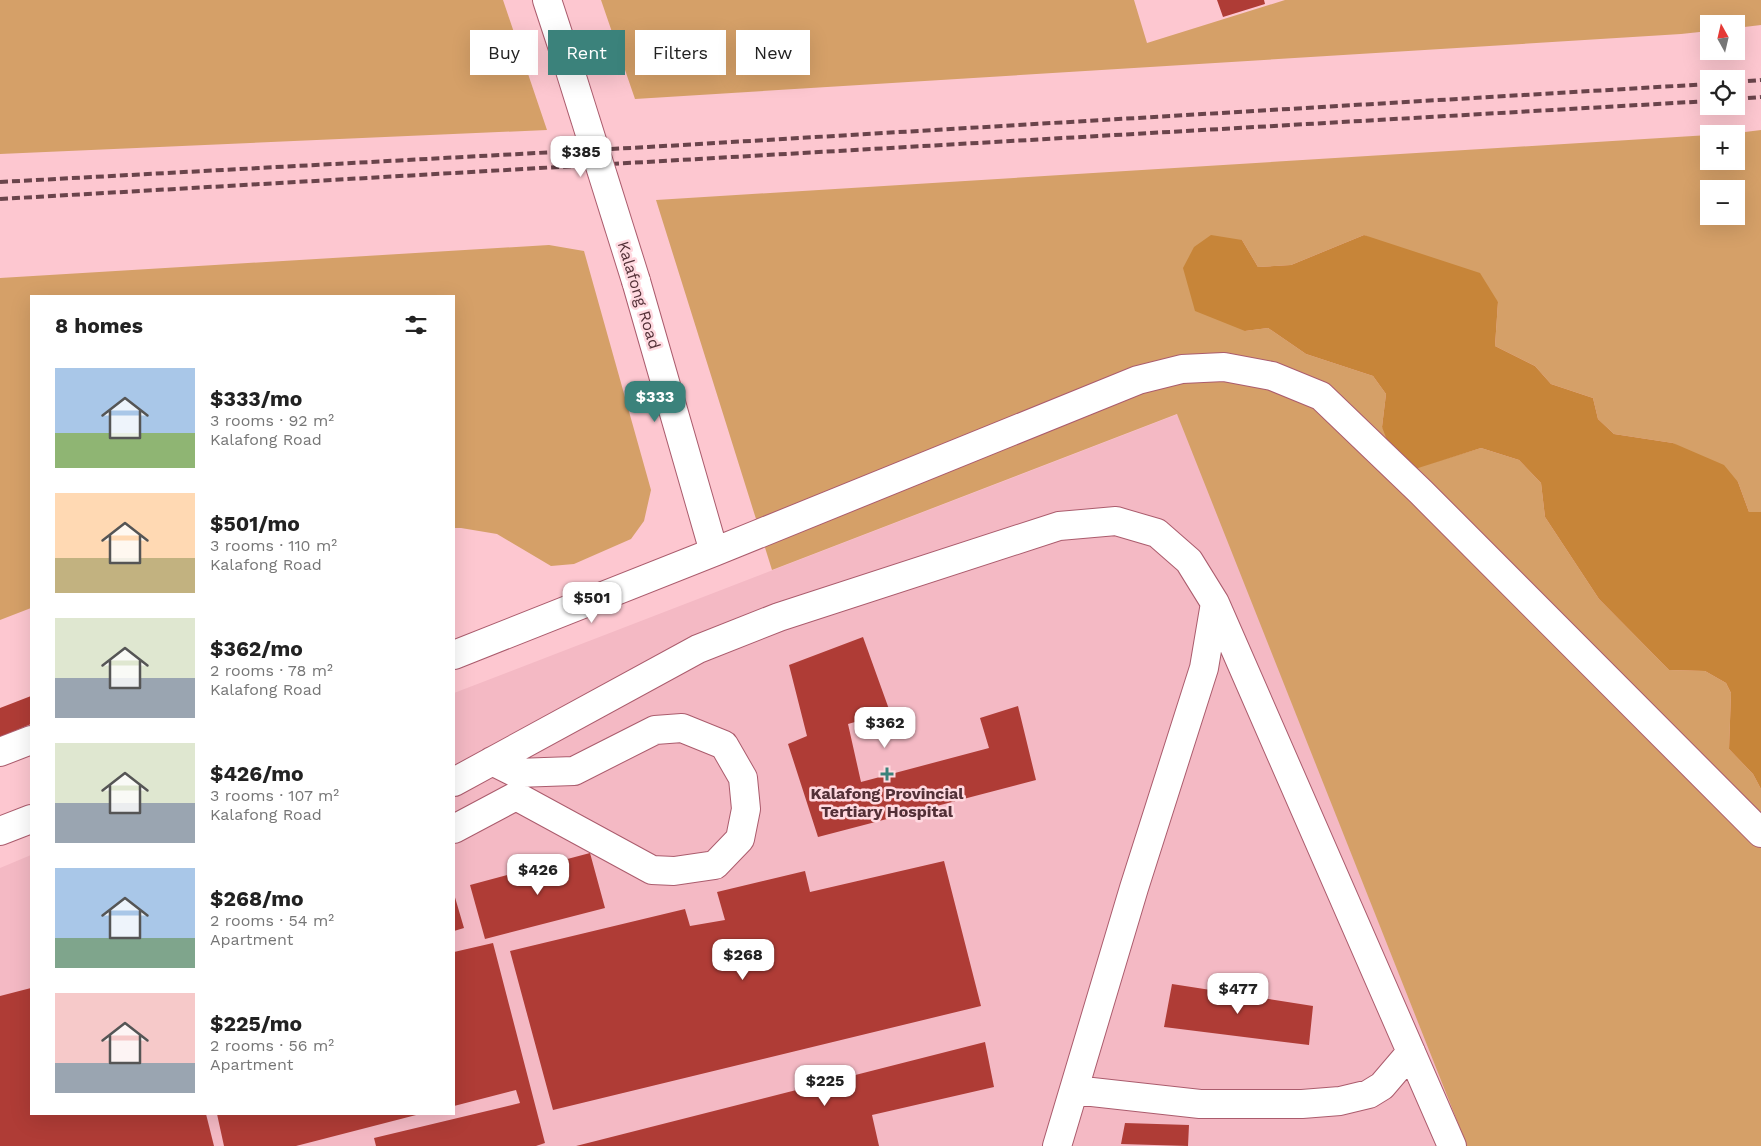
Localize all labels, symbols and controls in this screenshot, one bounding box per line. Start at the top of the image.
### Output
north arrow [1700,15,1745,60]
map controls [1700,15,1745,225]
chip: Buy [470,30,538,75]
chip: Rent [548,30,625,75]
chip: Filters [635,30,726,75]
chip: New [736,30,810,75]
button: locate [1700,70,1745,115]
button: + [1700,125,1745,170]
pin: $385 [551,136,611,178]
text: $385 [561,142,601,161]
button: − [1700,180,1745,225]
street label: Kalafong Road [614,239,664,351]
icon: filters [402,311,430,339]
text: 8 homes [55,313,143,338]
pin: $333 [625,380,685,423]
text: $333/mo [210,386,302,411]
text: $333 [636,387,674,406]
icon: home [95,388,155,448]
text: 3 rooms · 92 m² [210,411,334,430]
text: Kalafong Road [210,430,322,449]
text: $501/mo [210,511,300,536]
icon: home [95,513,155,573]
text: 3 rooms · 110 m² [210,536,337,555]
text: Kalafong Road [210,555,322,574]
pin: $501 [562,582,622,624]
text: $501 [574,588,610,607]
text: $362/mo [210,636,303,661]
icon: home [95,638,155,698]
text: 2 rooms · 78 m² [210,661,333,680]
text: Kalafong Road [210,680,322,699]
pin: $362 [855,706,915,749]
text: $362 [865,713,905,732]
text: $426/mo [210,761,304,786]
icon: home [95,763,155,823]
marker: Kalafong Provincial Tertiary Hospital [880,767,894,781]
place label: Kalafong Provincial Tertiary Hospital [810,784,964,821]
text: 3 rooms · 107 m² [210,786,339,805]
text: Kalafong Road [210,805,322,824]
pin: $426 [508,854,568,896]
text: $426 [518,860,558,879]
text: $268/mo [210,886,304,911]
icon: home [95,888,155,948]
text: 2 rooms · 54 m² [210,911,334,930]
text: Apartment [210,930,293,949]
pin: $268 [713,938,773,981]
text: $268 [723,945,763,964]
pin: $477 [1208,972,1268,1015]
text: $477 [1218,979,1258,998]
text: $225/mo [210,1011,302,1036]
icon: home [95,1013,155,1073]
text: 2 rooms · 56 m² [210,1036,334,1055]
text: Apartment [210,1055,293,1074]
pin: $225 [795,1064,855,1107]
text: $225 [806,1071,844,1090]

